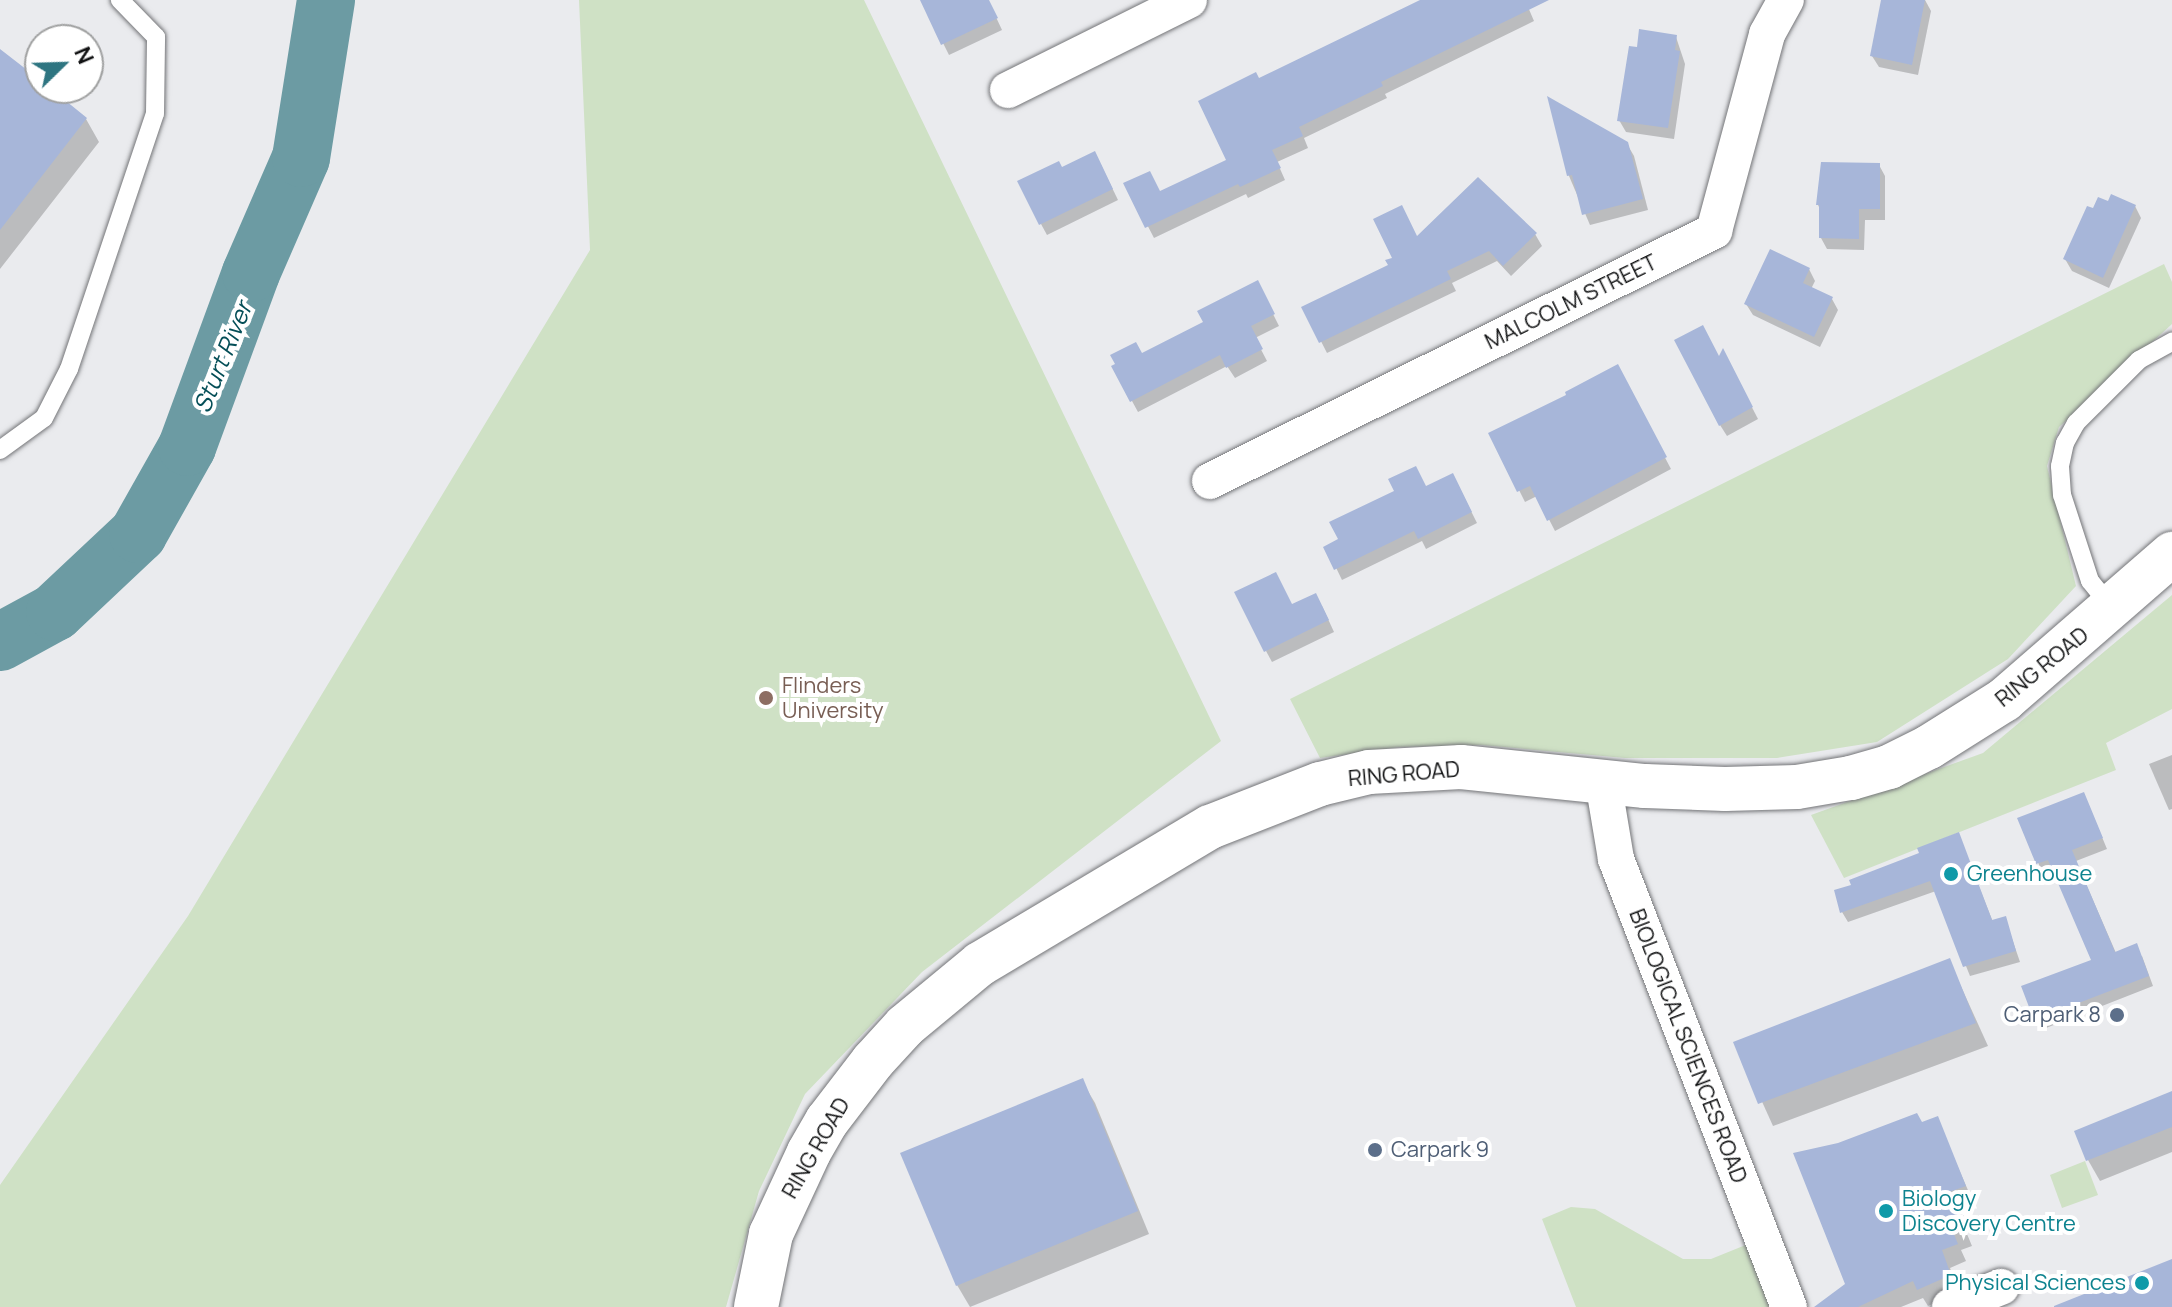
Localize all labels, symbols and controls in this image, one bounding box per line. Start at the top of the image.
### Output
north arrow [24,24,104,104]
text: N [67,42,101,69]
street label: MALCOLM STREET [1481,249,1661,355]
water label: Sturt River [187,297,257,417]
street label: RING ROAD [1990,621,2094,713]
place label: Flinders University [782,672,884,724]
marker: Flinders University [757,689,775,707]
street label: RING ROAD [1347,756,1461,792]
place label: Greenhouse [1967,861,2092,887]
marker: Greenhouse [1942,865,1960,883]
street label: BIOLOGICAL SCIENCES ROAD [1623,905,1753,1187]
place label: Carpark 8 [2004,1002,2101,1028]
marker: Carpark 8 [2108,1006,2126,1024]
street label: RING ROAD [777,1093,855,1203]
place label: Carpark 9 [1391,1137,1489,1163]
marker: Carpark 9 [1366,1141,1384,1159]
place label: Biology Discovery Centre [1902,1185,2076,1236]
marker: Biology Discovery Centre [1877,1202,1895,1220]
place label: Physical Sciences [1945,1270,2126,1296]
marker: Physical Sciences [2133,1274,2151,1292]

